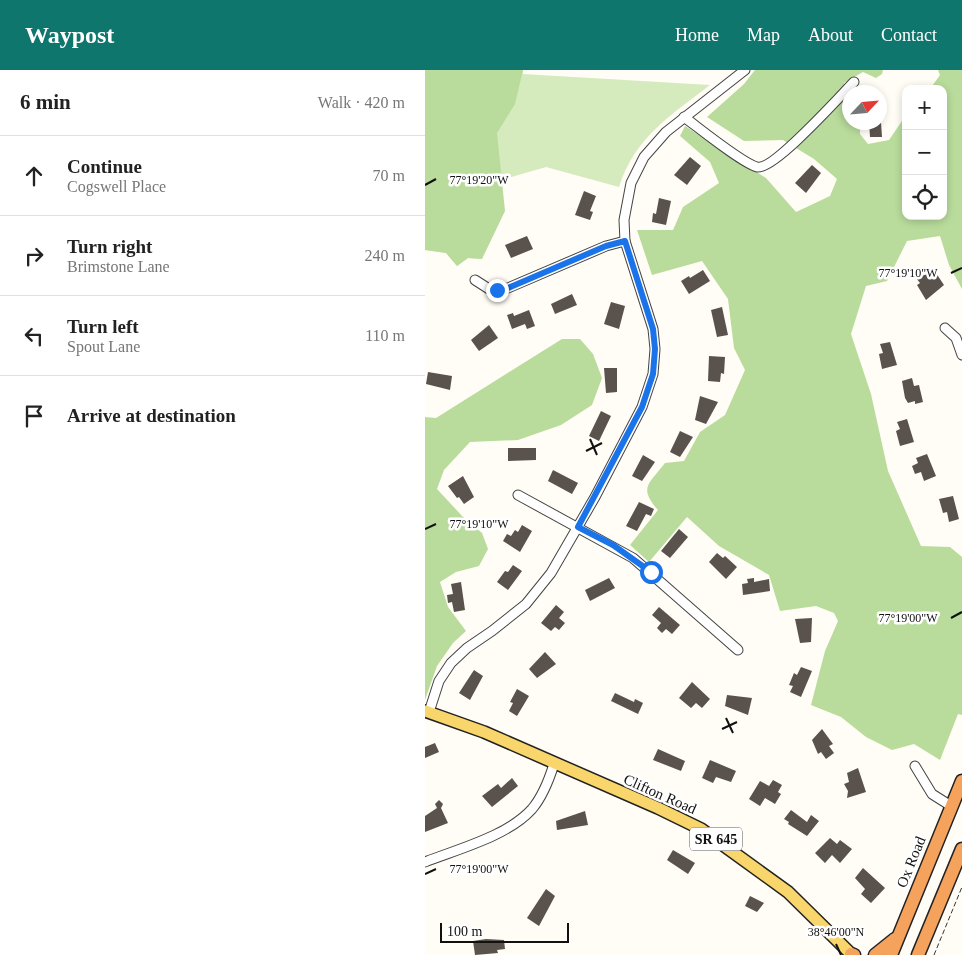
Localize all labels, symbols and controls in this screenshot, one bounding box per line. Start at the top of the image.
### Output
text: Waypost [25,22,114,48]
text: Home [675,25,719,45]
text: Map [747,25,780,45]
text: About [808,25,853,45]
text: Contact [881,25,937,45]
north arrow [842,85,887,130]
map controls [902,85,947,220]
button: + [902,85,947,130]
text: 6 min [20,90,71,114]
text: Walk · 420 m [318,94,405,111]
button: − [902,130,947,175]
text: Continue [67,156,142,177]
icon: ahead [20,162,48,190]
text: 70 m [373,167,405,184]
text: 77°19'20"W [449,173,509,187]
button: locate [902,175,947,220]
text: Cogswell Place [67,178,166,195]
text: Turn right [67,236,152,257]
icon: right [20,242,48,270]
text: 240 m [365,247,405,264]
text: Brimstone Lane [67,258,170,275]
text: 77°19'10"W [878,266,938,280]
route end [486,279,509,302]
text: Turn left [67,316,139,337]
icon: left [20,322,48,350]
text: 110 m [365,327,405,344]
text: Spout Lane [67,338,140,355]
icon: arrive [20,402,48,430]
text: Arrive at destination [67,405,236,426]
text: 77°19'10"W [449,517,509,531]
route start [640,561,663,584]
text: 77°19'00"W [878,611,938,625]
street label: Clifton Road [621,771,699,817]
road number: SR 645 [690,828,742,851]
street label: Ox Road [894,834,929,890]
text: 77°19'00"W [449,862,509,876]
scale bar [440,920,569,943]
text: 100 m [447,924,482,939]
text: 38°46'00"N [808,925,865,939]

